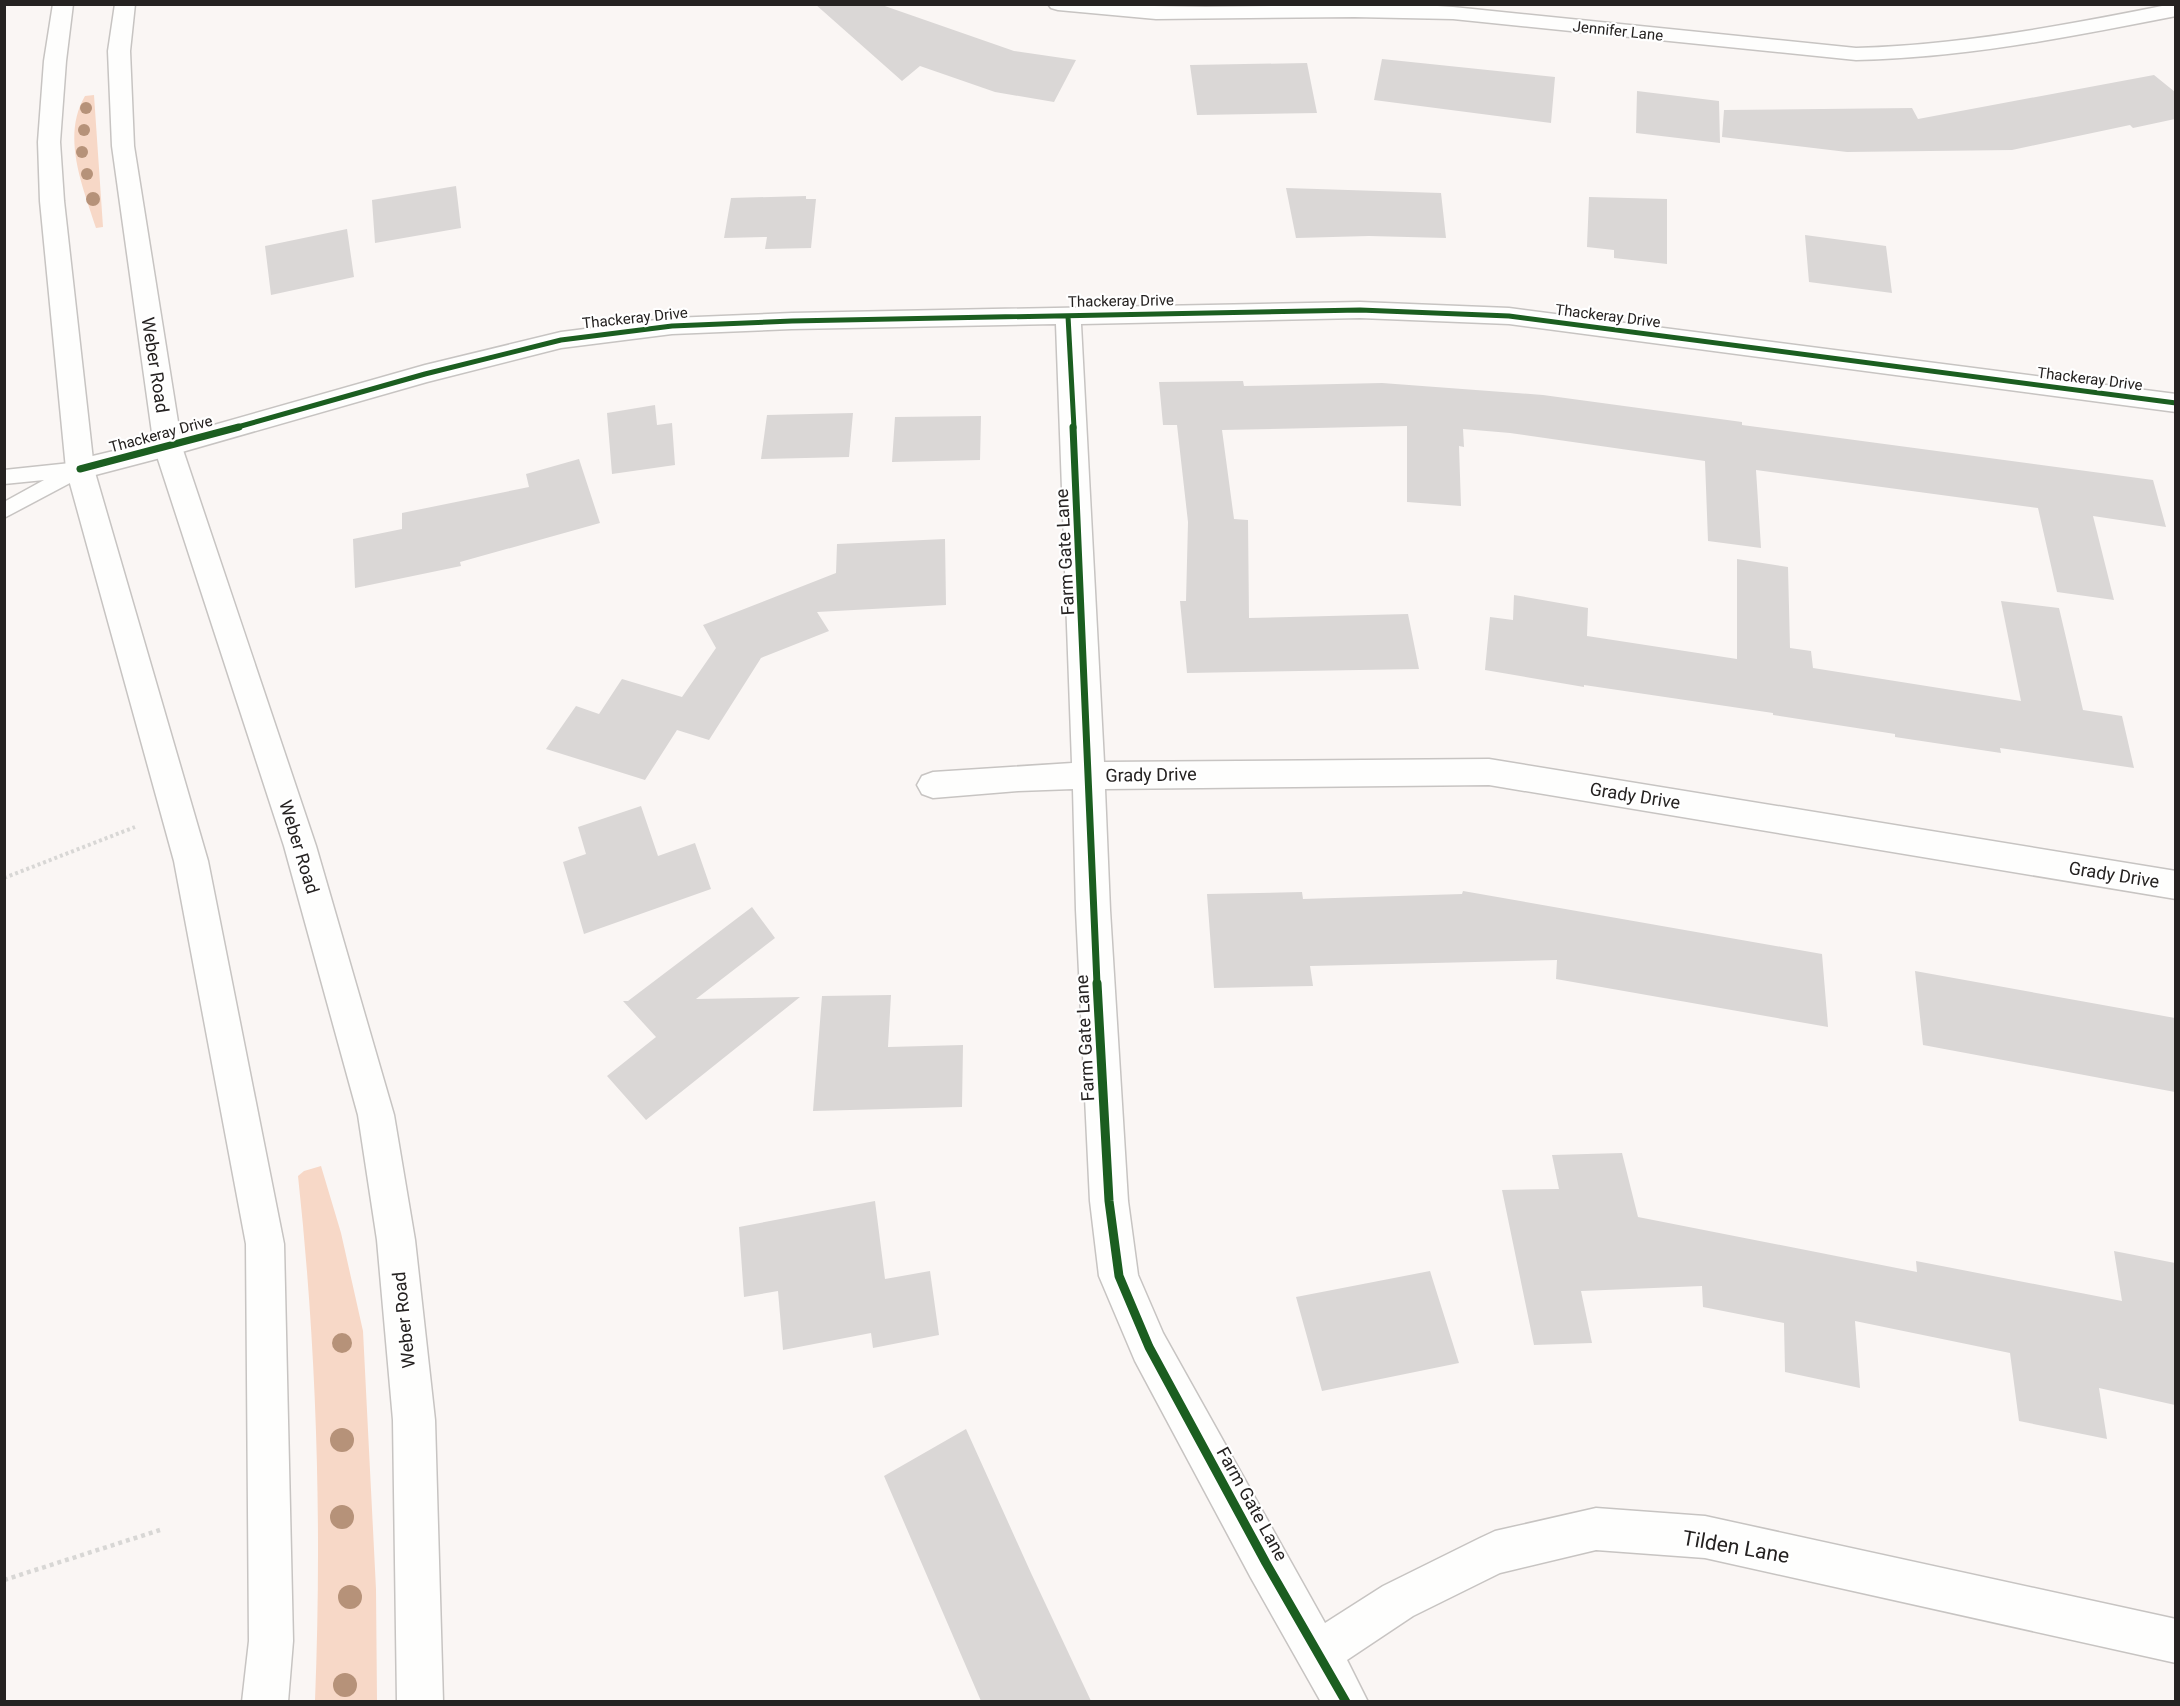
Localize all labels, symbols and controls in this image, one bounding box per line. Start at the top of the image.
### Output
street label: Jennifer Lane [1572,17,1664,45]
street label: Thackeray Drive [1068,291,1174,311]
street label: Thackeray Drive [1554,301,1662,331]
street label: Thackeray Drive [581,304,689,332]
street label: Weber Road [138,315,173,414]
street label: Thackeray Drive [2036,364,2144,394]
street label: Thackeray Drive [107,412,215,456]
street label: Farm Gate Lane [1051,488,1078,616]
street label: Grady Drive [1105,763,1197,786]
street label: Grady Drive [1588,778,1682,813]
street label: Weber Road [275,798,324,896]
street label: Grady Drive [2067,857,2161,892]
street label: Farm Gate Lane [1071,974,1098,1102]
street label: Weber Road [388,1271,419,1369]
street label: Farm Gate Lane [1213,1443,1292,1564]
street label: Tilden Lane [1681,1526,1791,1568]

